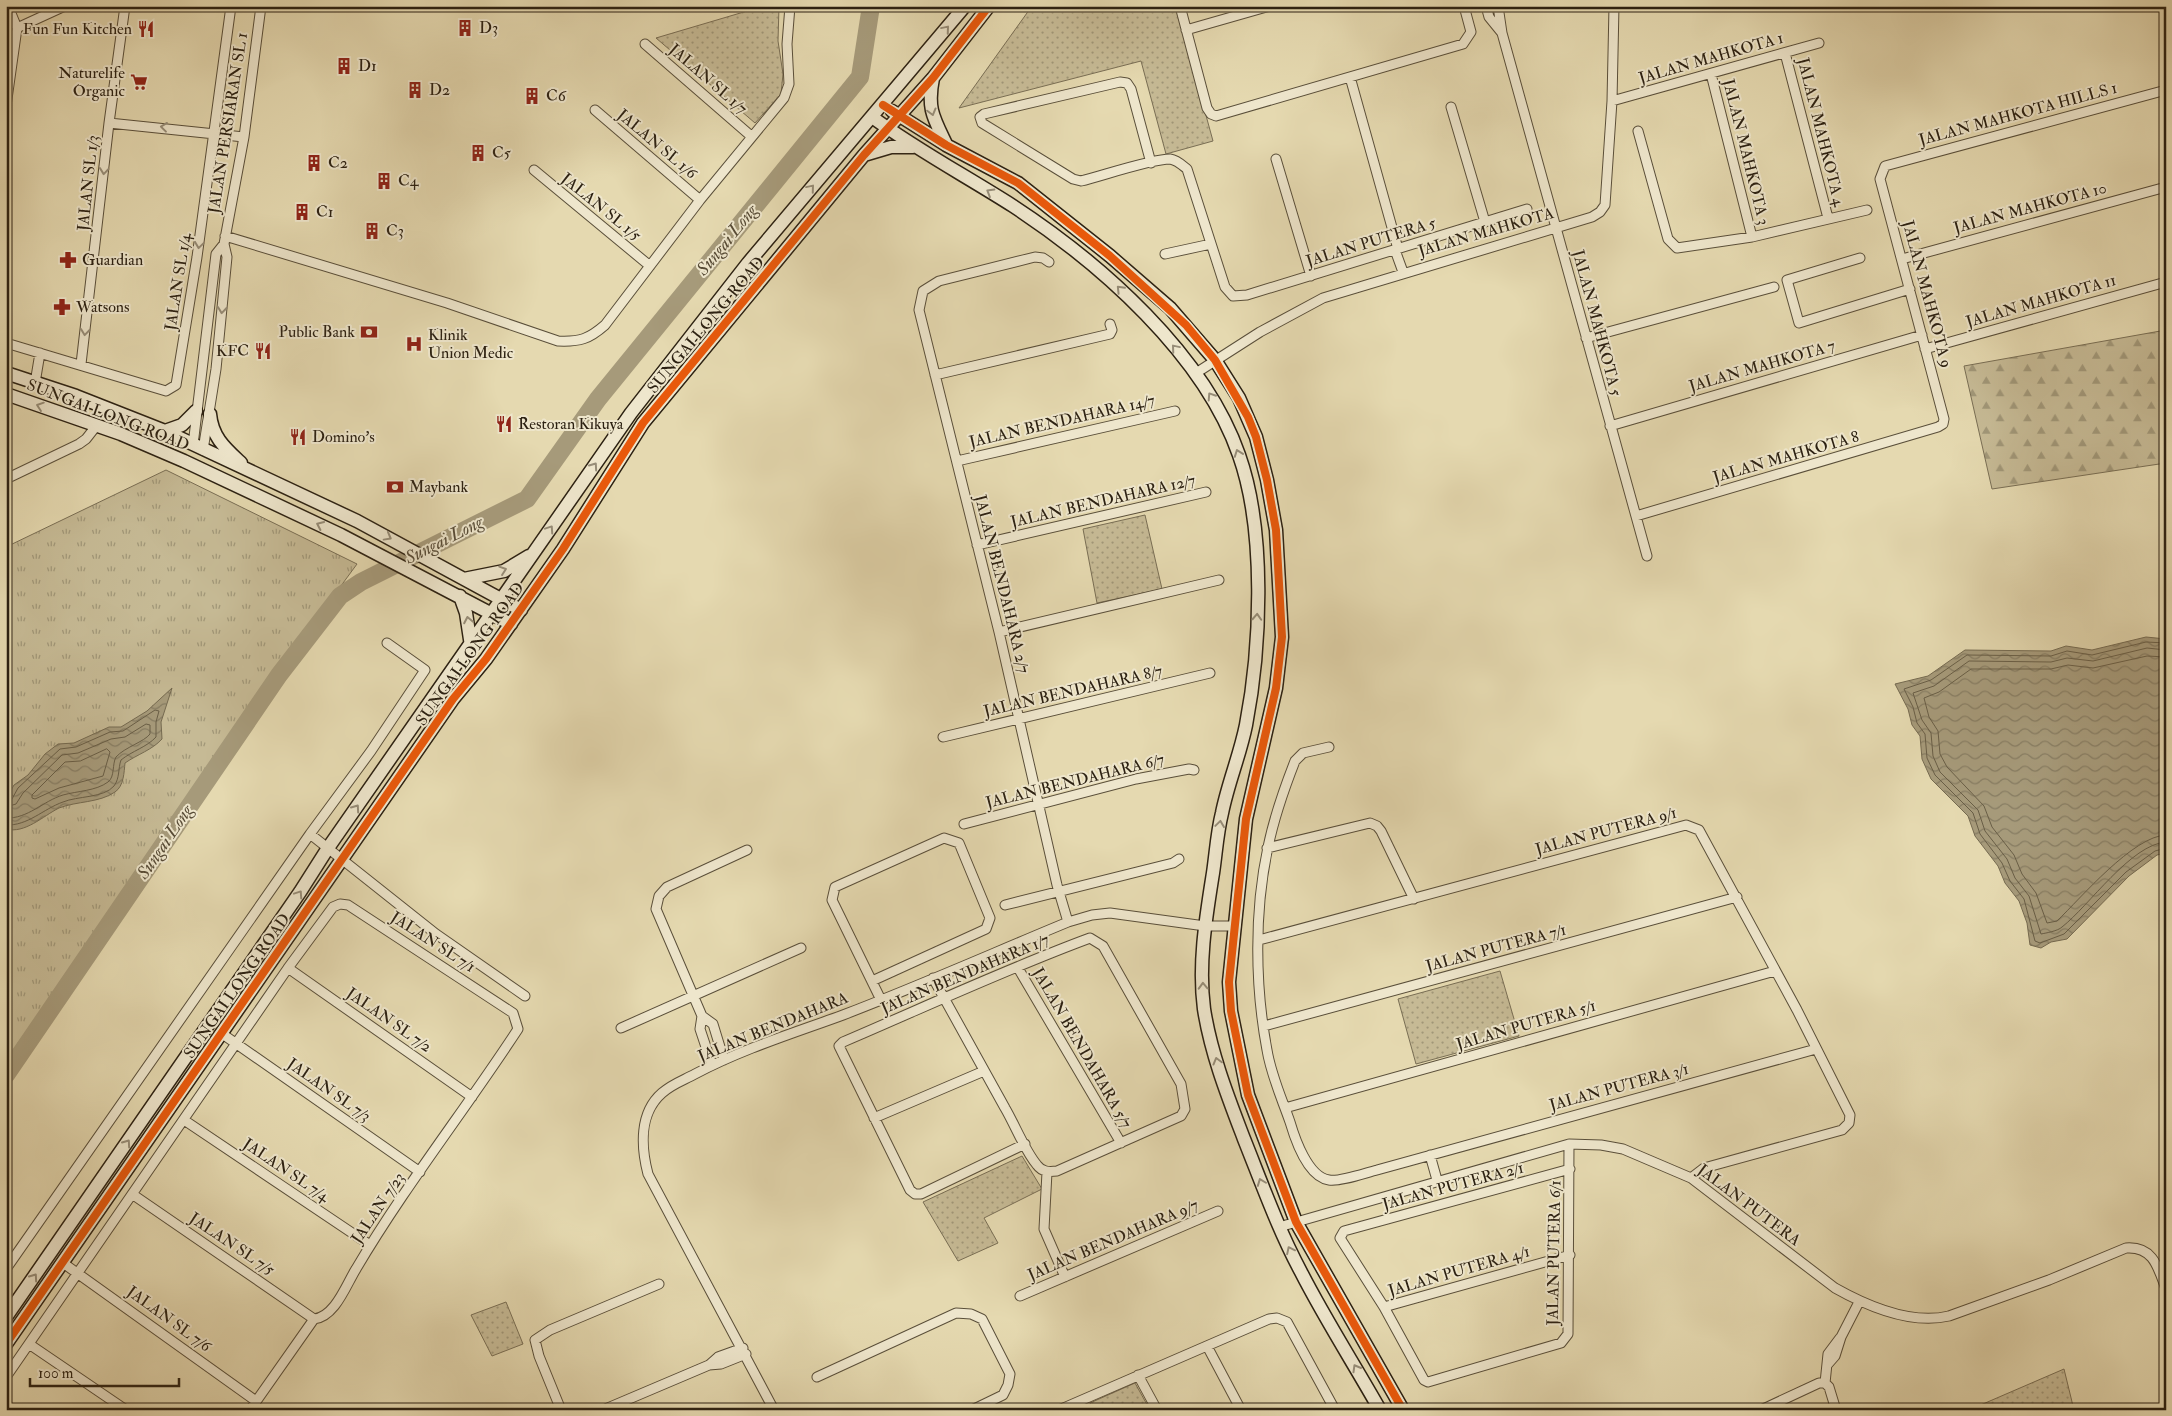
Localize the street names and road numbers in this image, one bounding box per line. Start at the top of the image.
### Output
street label: JALAN MAHKOTA 1 [1635,28,1786,89]
street label: JALAN PERSIARAN SL 1 [204,31,253,216]
street label: JALAN SL 1/7 [663,39,752,120]
street label: JALAN MAHKOTA 4 [1792,55,1849,210]
street label: JALAN MAHKOTA 3 [1717,76,1774,227]
street label: JALAN MAHKOTA HILLS 1 [1916,78,2120,151]
street label: JALAN SL 1/6 [612,104,702,185]
street label: JALAN SL 1/3 [73,134,104,233]
street label: JALAN SL 1/5 [556,168,645,246]
street label: JALAN MAHKOTA 10 [1950,178,2109,239]
street label: JALAN MAHKOTA [1415,203,1556,262]
street label: JALAN PUTERA 5 [1303,213,1439,272]
street label: JALAN MAHKOTA 9 [1896,217,1956,370]
street label: JALAN SL 1/4 [160,231,197,333]
street label: JALAN MAHKOTA 5 [1567,247,1626,399]
street label: SUNGAI LONG ROAD [643,253,769,397]
street label: JALAN MAHKOTA 11 [1963,270,2119,333]
street label: JALAN MAHKOTA 7 [1686,335,1838,398]
street label: SUNGAI LONG ROAD [24,375,192,455]
street label: JALAN BENDAHARA 14/7 [966,390,1158,453]
street label: JALAN MAHKOTA 8 [1710,426,1862,489]
street label: JALAN BENDAHARA 12/7 [1008,470,1198,533]
street label: JALAN BENDAHARA 2/7 [969,492,1034,676]
street label: SUNGAI LONG ROAD [411,578,529,730]
street label: JALAN BENDAHARA 8/7 [981,661,1165,723]
street label: JALAN BENDAHARA 6/7 [983,749,1167,814]
street label: JALAN PUTERA 9/1 [1532,802,1679,861]
street label: JALAN SL 7/1 [385,907,479,978]
street label: SUNGAI LONG ROAD [179,910,295,1062]
street label: JALAN PUTERA 7/1 [1423,920,1569,978]
street label: JALAN BENDAHARA 1/7 [877,929,1053,1020]
street label: JALAN BENDAHARA 5/7 [1026,963,1137,1133]
street label: JALAN SL 7/2 [341,983,436,1058]
street label: JALAN BENDAHARA [694,988,852,1068]
street label: JALAN PUTERA 5/1 [1453,996,1598,1056]
street label: JALAN SL 7/3 [282,1053,375,1127]
street label: JALAN PUTERA 3/1 [1546,1059,1691,1116]
street label: JALAN SL 7/4 [238,1133,334,1208]
street label: JALAN PUTERA 2/1 [1379,1158,1526,1216]
street label: JALAN PUTERA [1692,1159,1805,1251]
street label: JALAN 7/23 [346,1168,410,1249]
street label: JALAN PUTERA 6/1 [1543,1180,1566,1327]
street label: JALAN BENDAHARA 9/7 [1024,1195,1202,1286]
street label: JALAN SL 7/5 [184,1208,278,1281]
street label: JALAN PUTERA 4/1 [1385,1241,1532,1302]
street label: JALAN SL 7/6 [121,1281,216,1358]

